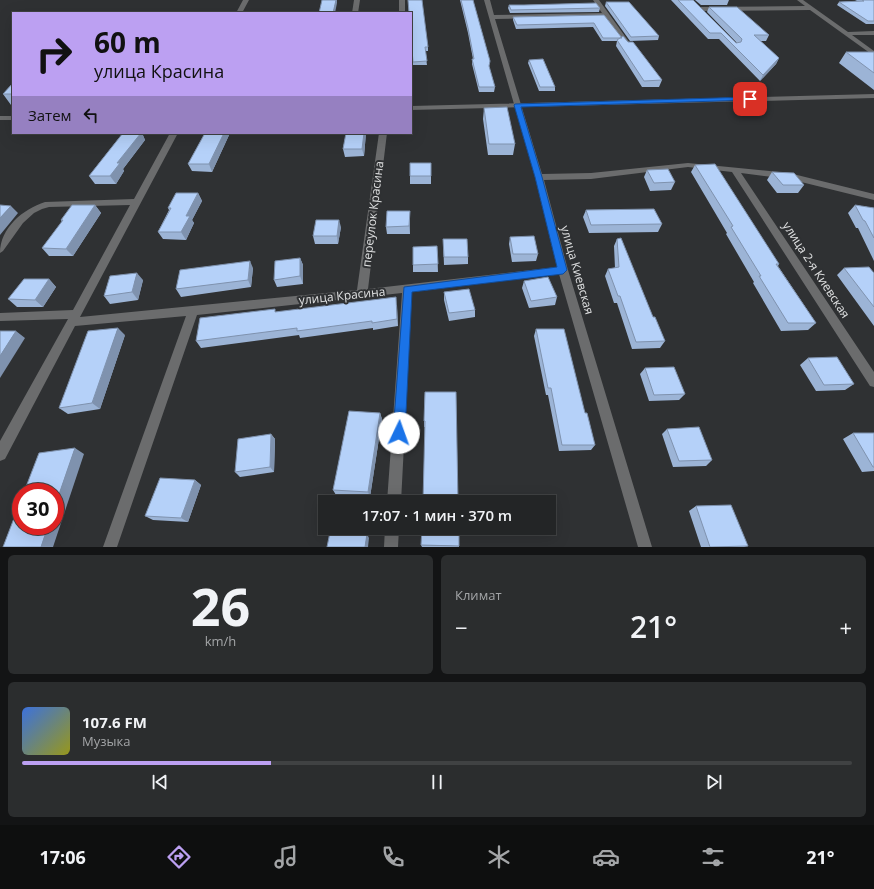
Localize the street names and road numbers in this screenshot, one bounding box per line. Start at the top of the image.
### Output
street label: переулок Красина [358,160,387,268]
street label: улица 2-я Киевская [779,218,854,321]
street label: улица Киевская [557,223,598,316]
street label: улица Красина [298,283,386,308]

